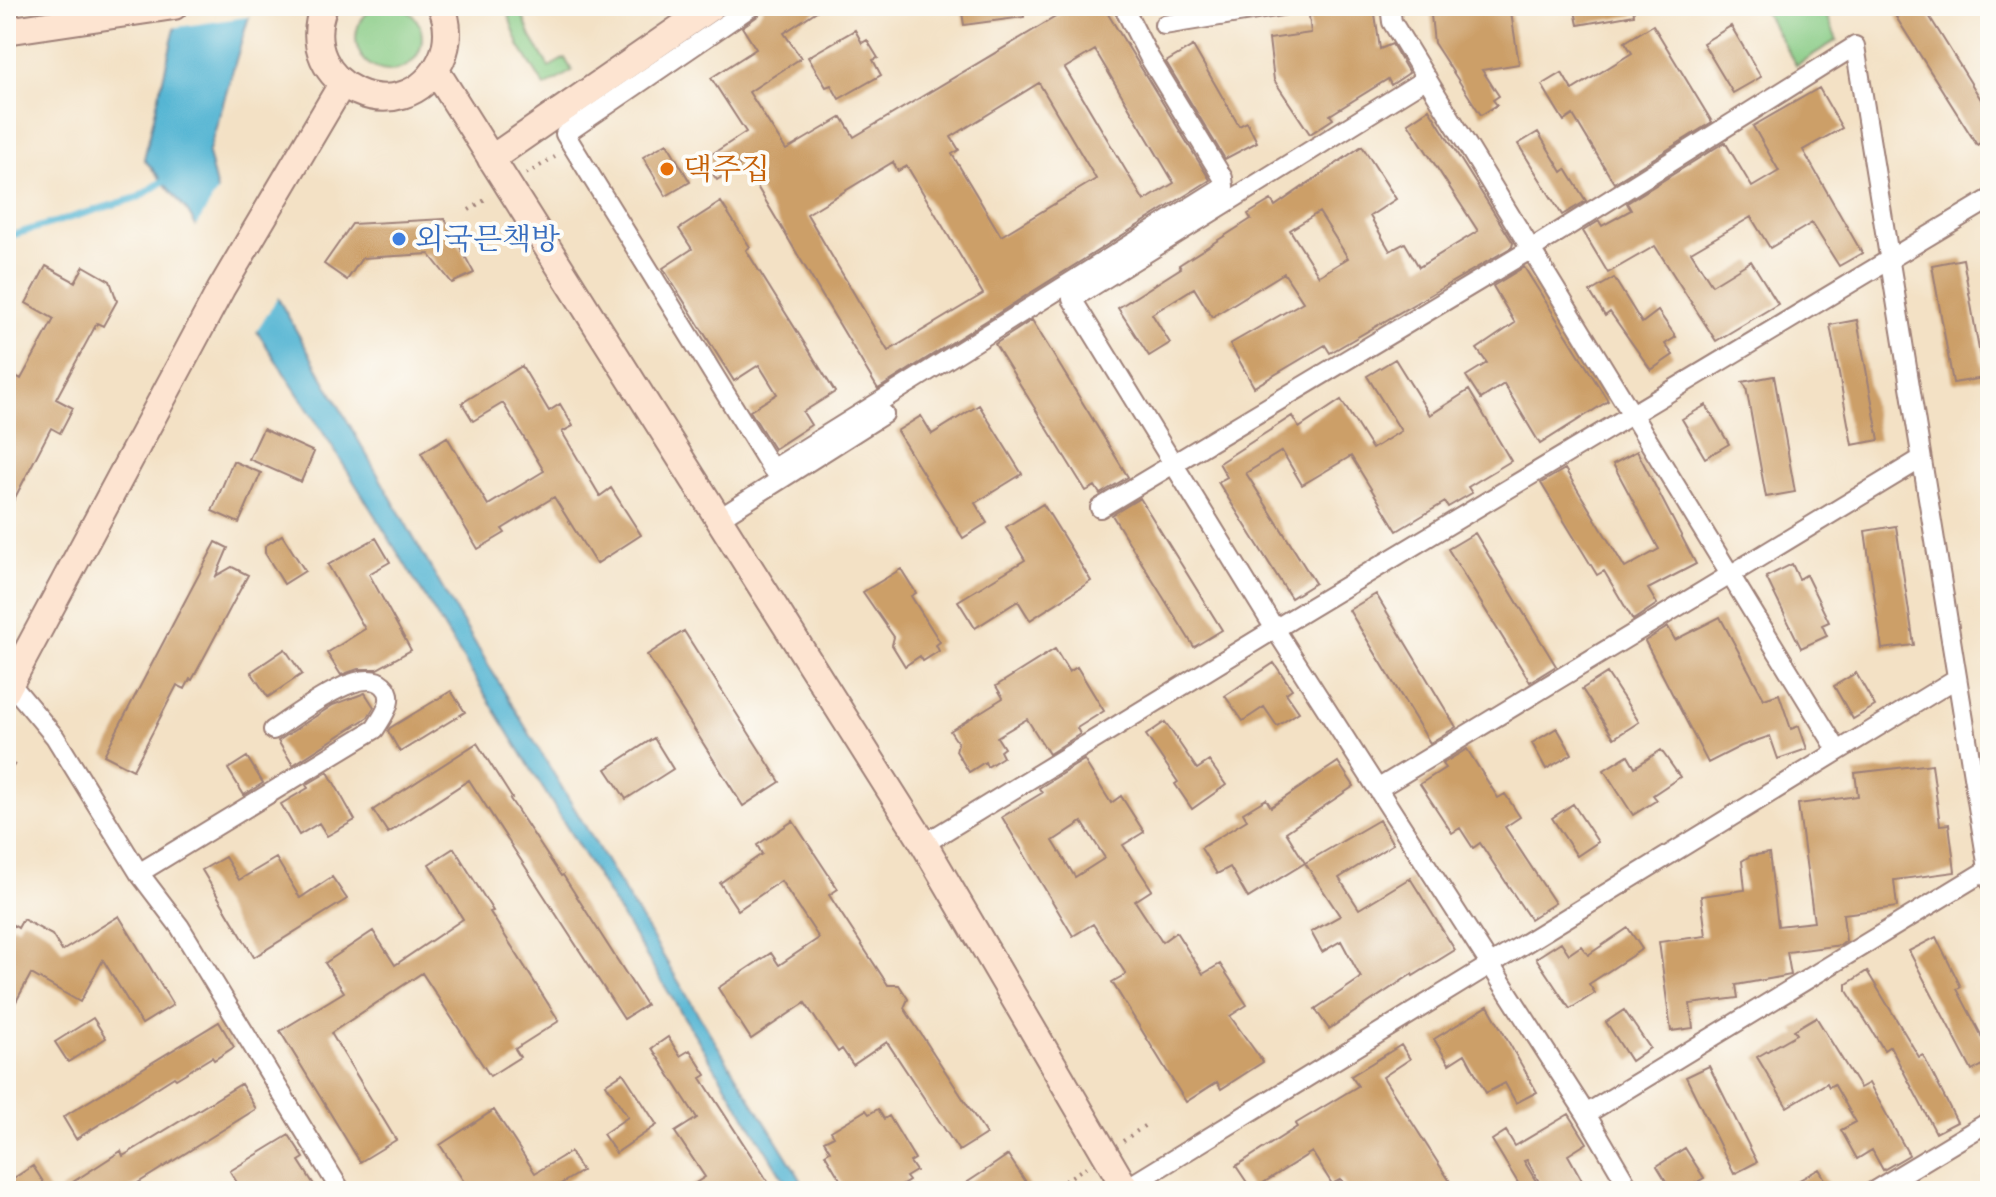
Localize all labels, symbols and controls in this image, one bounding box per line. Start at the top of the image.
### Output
place label: 댁주집 [683,152,770,189]
marker: 댁주집 [658,160,676,178]
place label: 외국믄책방 [415,222,560,259]
marker: 외국믄책방 [390,230,408,248]

